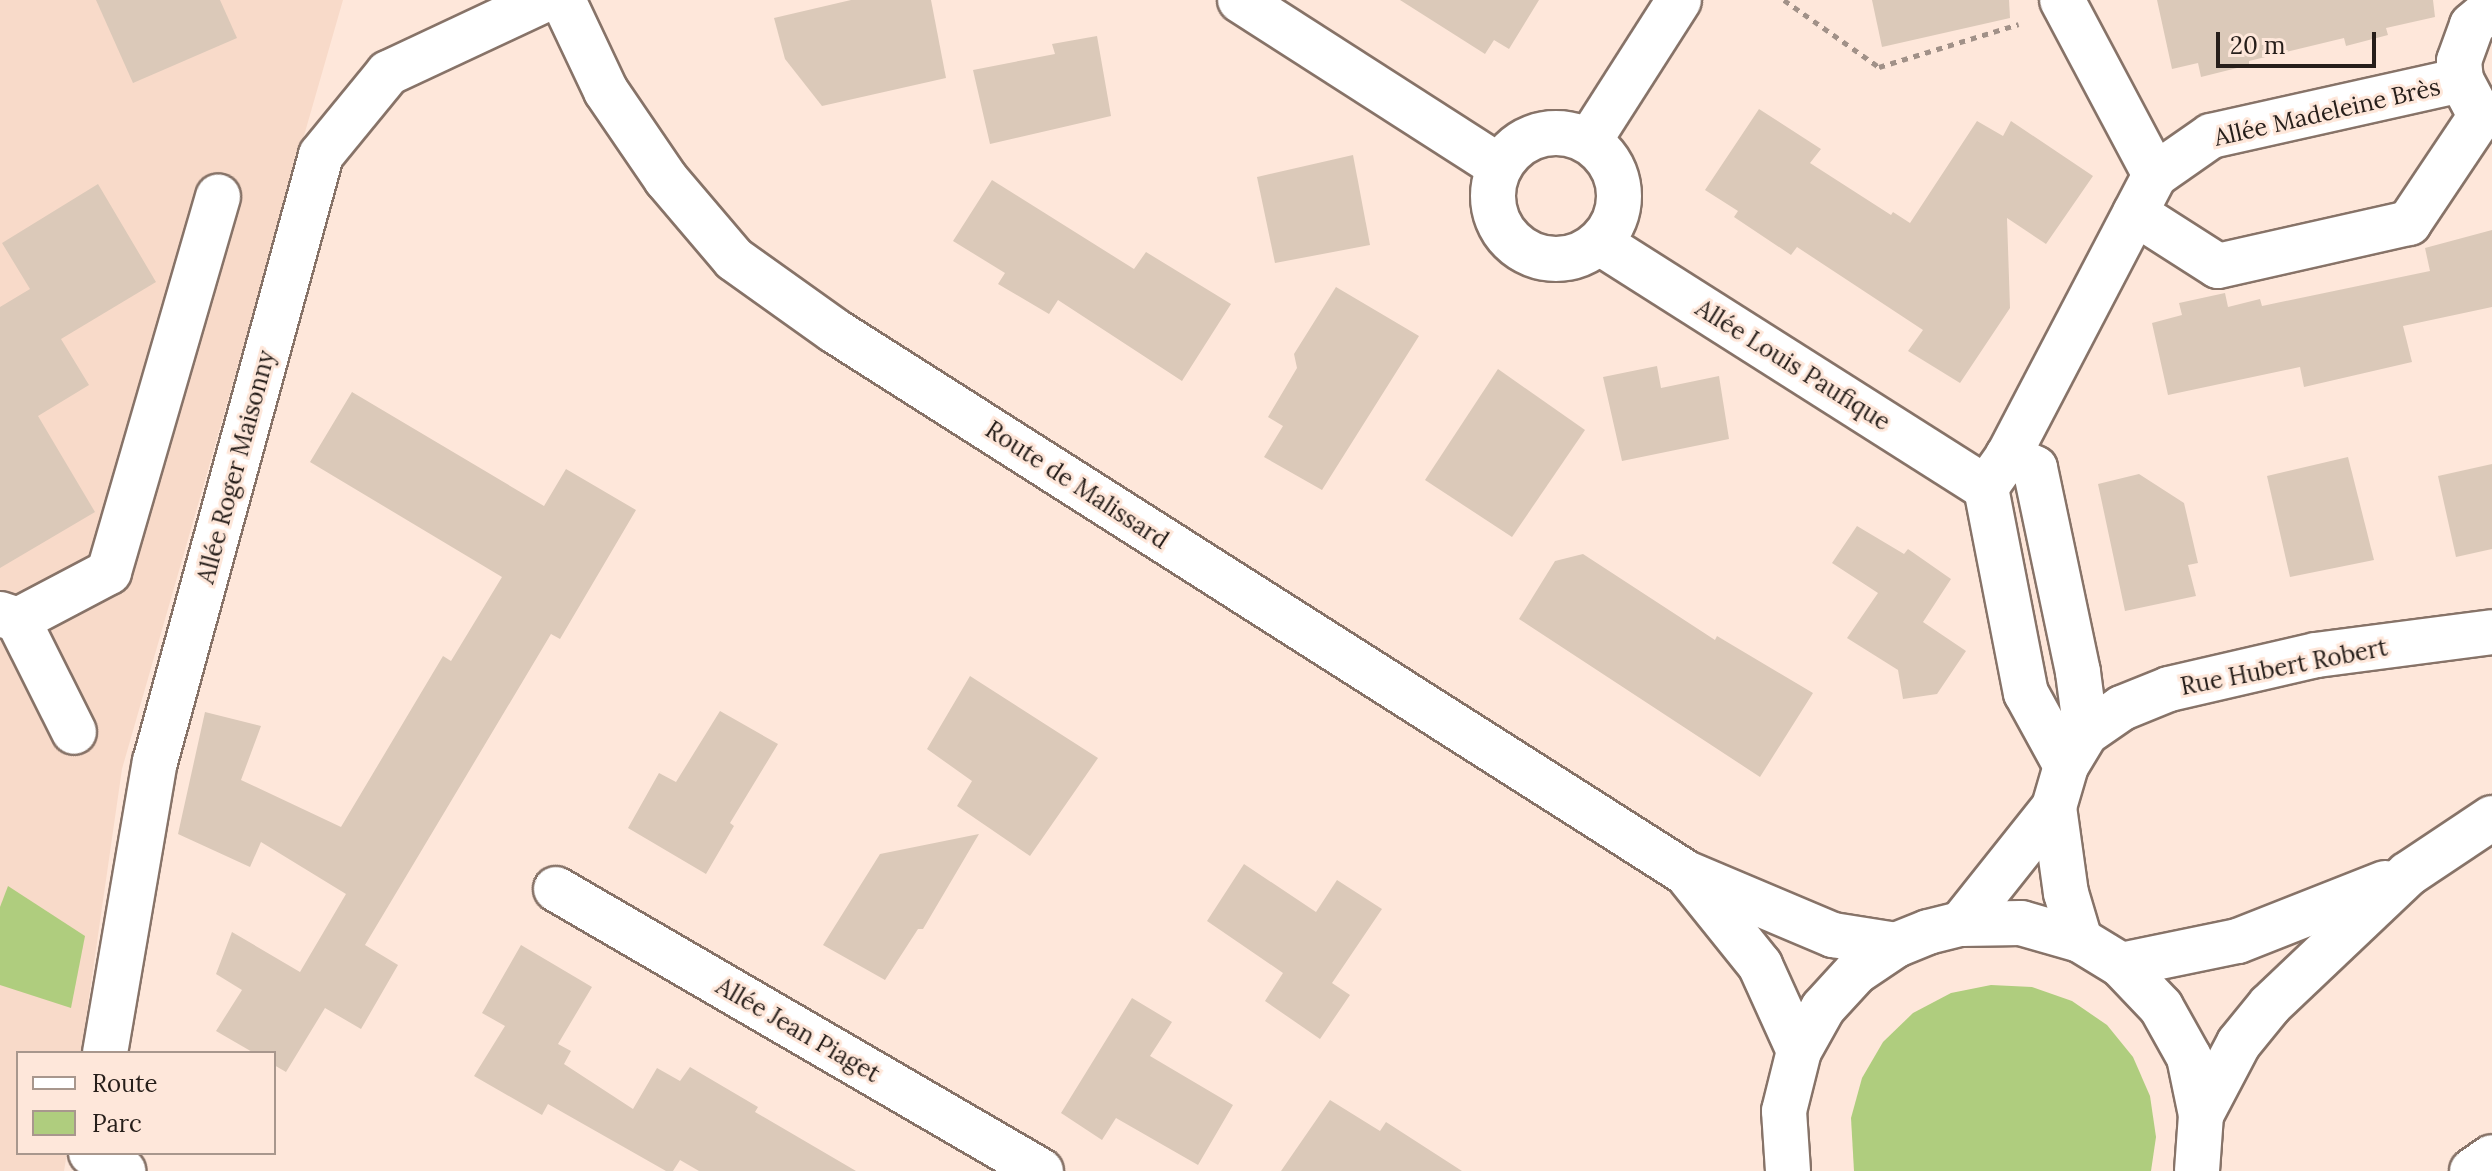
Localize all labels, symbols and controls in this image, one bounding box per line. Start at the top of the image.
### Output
scale bar [2220,16,2380,66]
text: 20 m [2230,30,2286,61]
street label: Allée Madeleine Brès [2211,72,2443,152]
street label: Allée Louis Paufique [1690,294,1896,436]
street label: Allée Roger Maisonny [191,347,281,587]
street label: Route de Malissard [980,415,1174,555]
street label: Rue Hubert Robert [2178,633,2390,701]
street label: Allée Jean Piaget [711,972,885,1088]
legend [16,1051,276,1155]
text: Route [92,1068,158,1099]
text: Parc [92,1108,142,1139]

